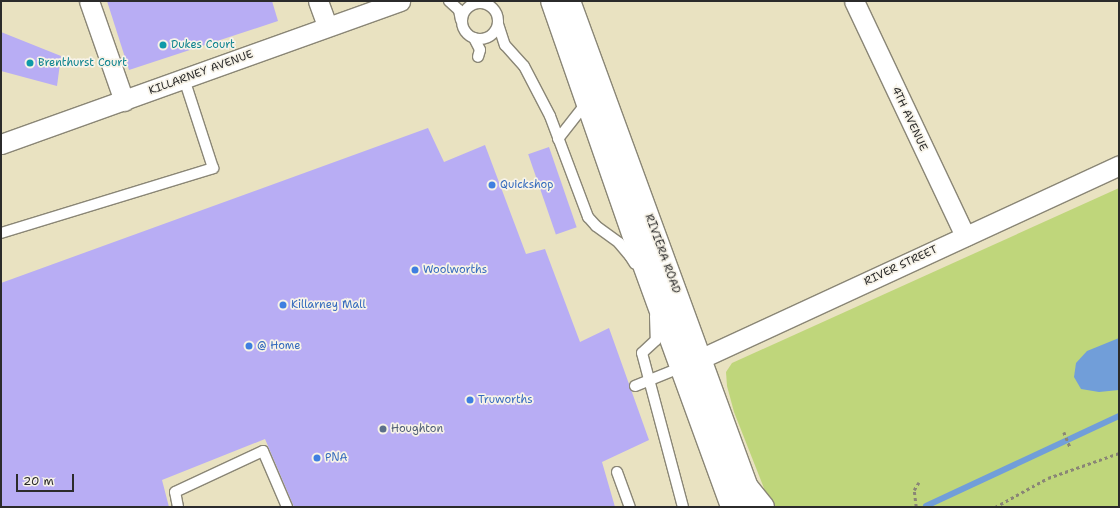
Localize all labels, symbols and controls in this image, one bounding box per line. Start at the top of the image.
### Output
place label: Dukes Court [171,38,235,52]
marker: Dukes Court [158,40,168,50]
street label: KILLARNEY AVENUE [147,48,255,98]
place label: Brenthurst Court [38,56,127,70]
marker: Brenthurst Court [25,58,35,68]
street label: 4TH AVENUE [888,85,930,153]
place label: Quickshop [500,178,553,192]
marker: Quickshop [487,180,497,190]
street label: RIVIERA ROAD [642,212,682,296]
street label: RIVER STREET [862,243,940,289]
place label: Woolworths [423,263,487,277]
marker: Woolworths [410,265,420,275]
place label: Killarney Mall [291,298,366,312]
marker: Killarney Mall [278,300,288,310]
place label: @ Home [257,339,300,353]
marker: @ Home [244,341,254,351]
place label: Truworths [478,393,533,407]
marker: Truworths [465,395,475,405]
place label: Houghton [391,422,443,436]
marker: Houghton [378,424,388,434]
place label: PNA [325,451,348,465]
marker: PNA [312,453,322,463]
scale bar [18,466,76,492]
text: 20 m [23,473,54,489]

